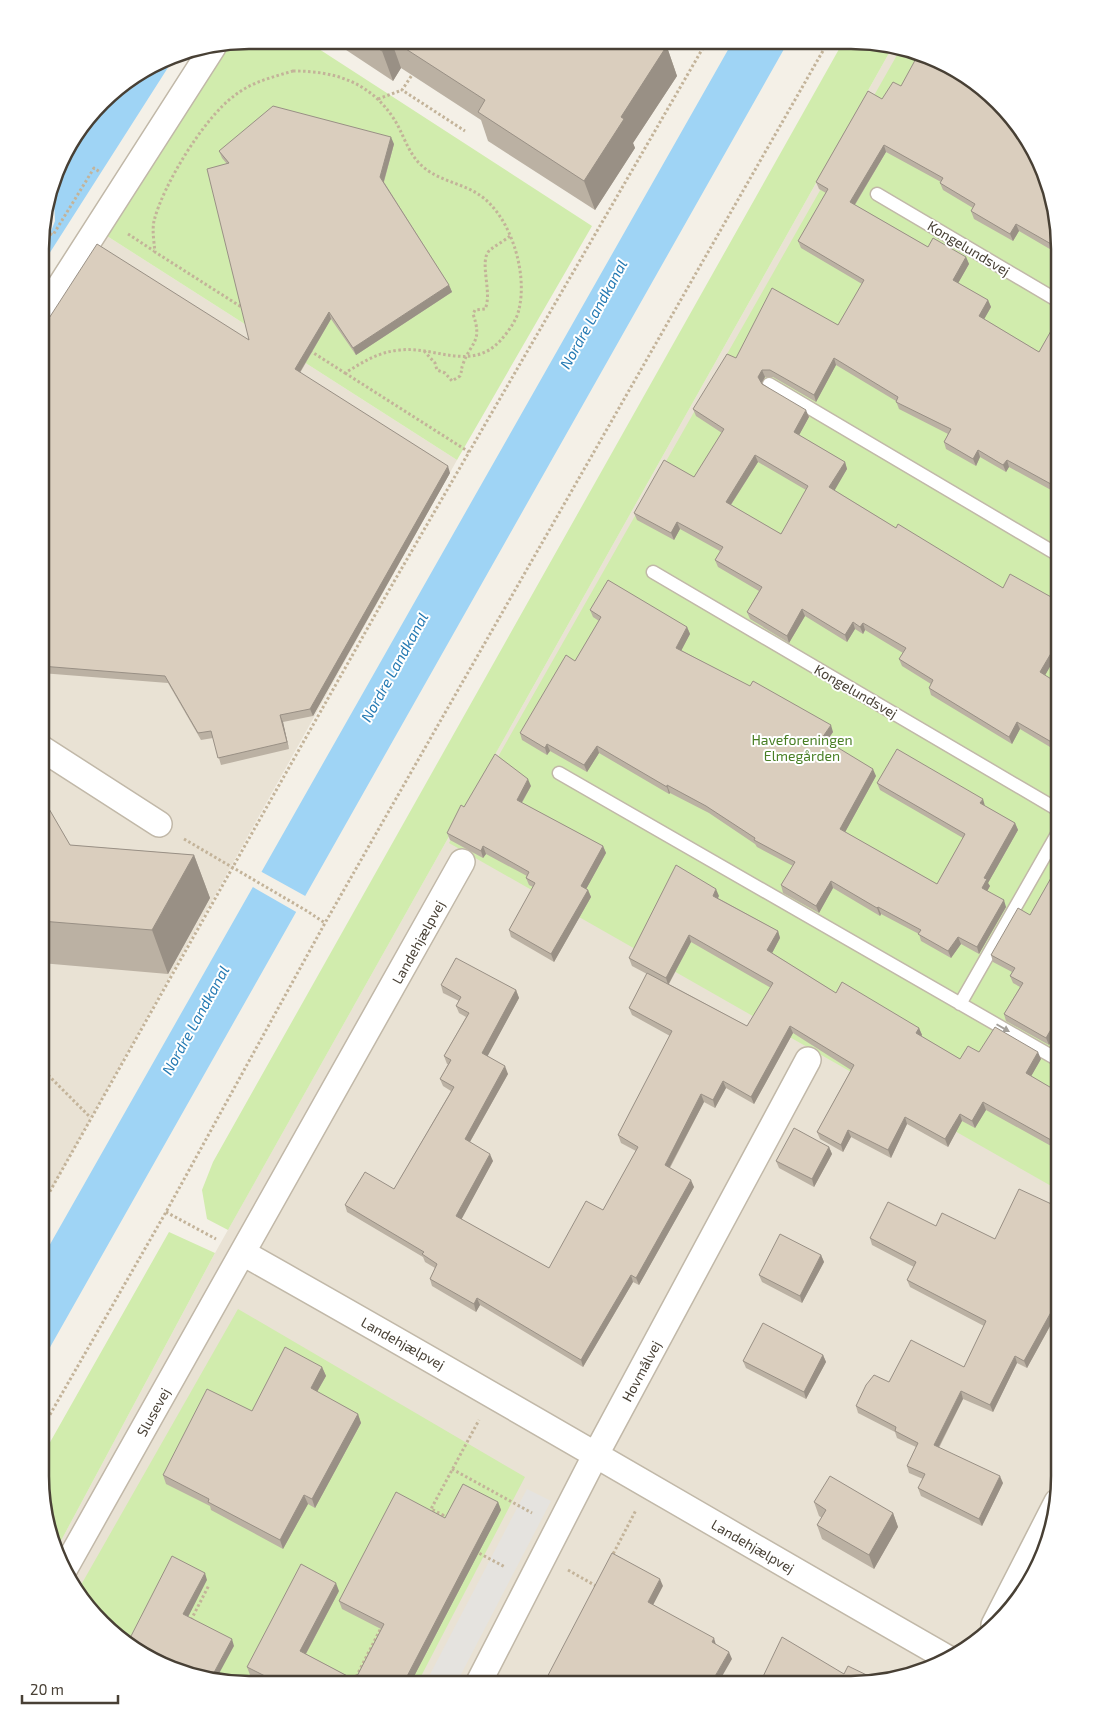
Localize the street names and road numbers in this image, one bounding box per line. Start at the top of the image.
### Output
street label: Kongelundsvej [925,217,1013,279]
street label: Kongelundsvej [811,660,901,722]
street label: Landehjælpvej [388,897,448,987]
street label: Landehjælpvej [358,1313,448,1373]
street label: Hovmålvej [618,1338,664,1404]
street label: Slusevej [133,1385,173,1439]
street label: Landehjælpvej [709,1515,797,1577]

